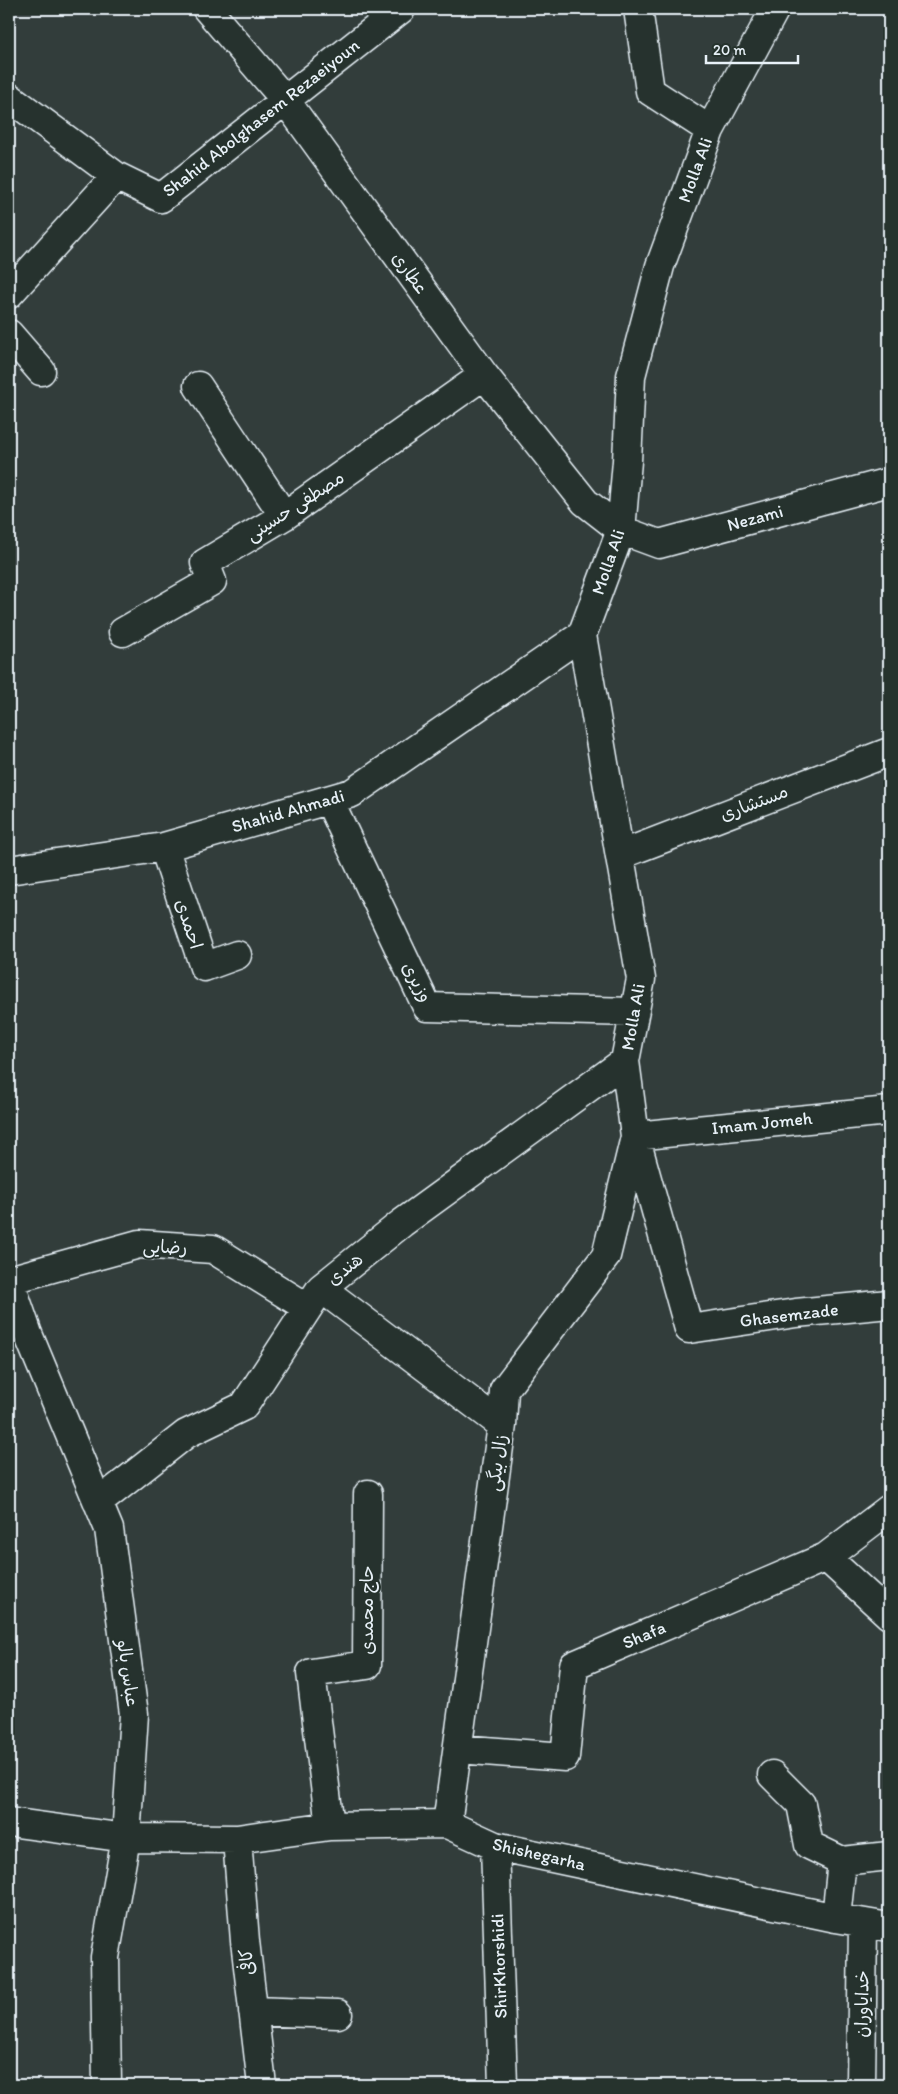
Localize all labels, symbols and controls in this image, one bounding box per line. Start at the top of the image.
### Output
scale bar [706,32,798,64]
street label: Shahid Abolghasem Rezaeiyoun [158,34,364,202]
text: 20 m [713,41,747,59]
street label: Molla Ali [673,134,717,206]
street label: عطاری [387,248,433,298]
street label: مصطفی حسینی [242,466,348,546]
street label: Nezami [725,500,785,536]
street label: Molla Ali [587,526,629,598]
street label: مستشاری [717,780,791,826]
street label: Shahid Ahmadi [229,784,347,838]
street label: احمدی [171,896,207,952]
street label: وزیری [397,958,437,1006]
street label: Molla Ali [616,982,650,1052]
street label: Imam Jomeh [711,1107,814,1139]
street label: رضایی [142,1235,188,1259]
street label: هندی [323,1248,367,1290]
street label: Ghasemzade [738,1298,840,1332]
street label: زال بیگی [482,1433,512,1493]
street label: حاج محمدی [356,1565,379,1655]
street label: Shafa [619,1616,669,1654]
street label: عباس بالو [111,1637,144,1708]
street label: Shishegarha [490,1833,588,1876]
street label: ShirKhorshidi [486,1913,512,2019]
street label: کافی [233,1947,260,1977]
street label: خدایاوران [850,1970,874,2038]

